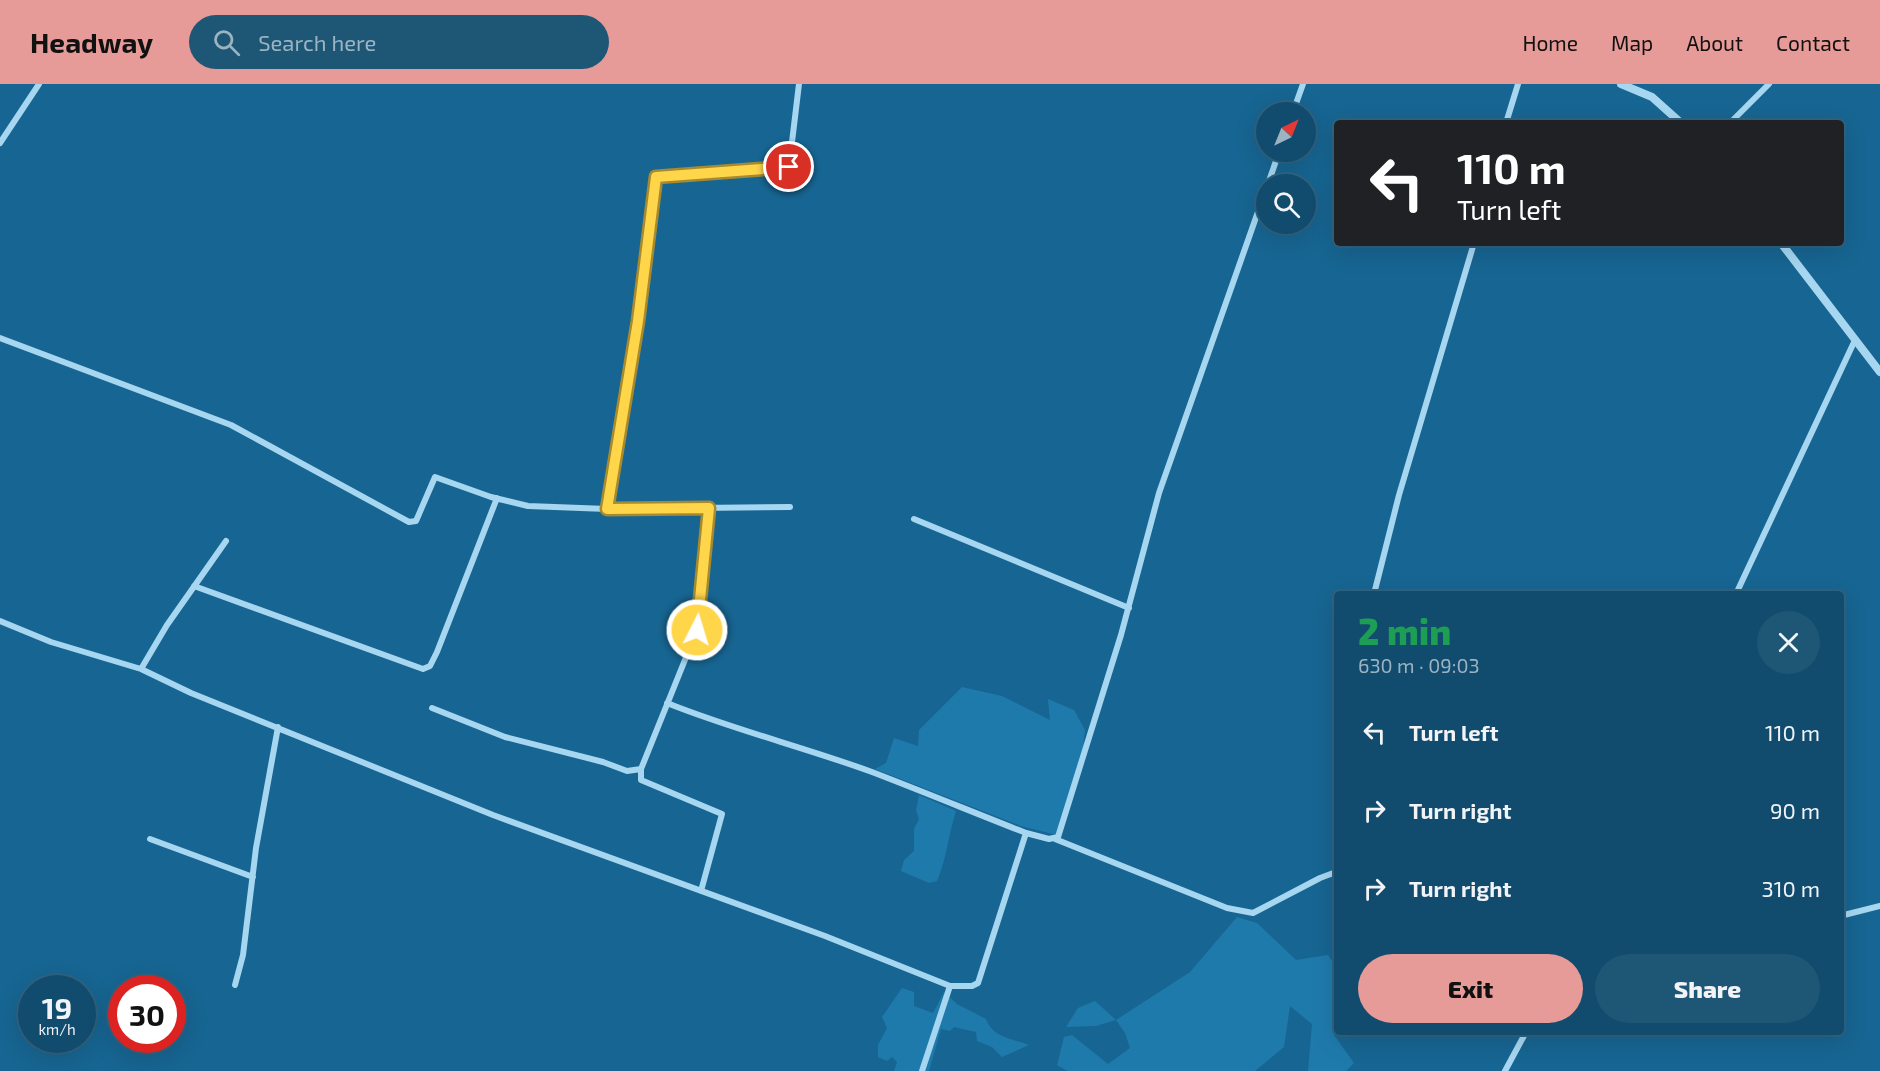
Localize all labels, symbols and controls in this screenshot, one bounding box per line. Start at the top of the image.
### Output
search box [189,15,609,69]
text: Headway [30,25,153,59]
icon: search [210,26,243,59]
text: Search here [258,29,376,55]
text: Home [1522,30,1578,55]
text: Map [1611,30,1653,55]
text: About [1686,30,1743,55]
text: Contact [1776,30,1850,55]
north arrow [1256,102,1316,162]
map controls [1256,102,1316,234]
pin [763,141,814,192]
text: 110 m [1457,142,1566,192]
icon: left [1358,144,1436,222]
icon: arrive [772,150,805,183]
button: search [1256,174,1316,234]
text: Turn left [1457,193,1561,225]
position arrow [665,598,729,662]
text: 2 min [1358,609,1451,652]
button: close [1757,611,1820,674]
text: 630 m · 09:03 [1358,653,1480,677]
icon: left [1358,716,1391,749]
text: Turn left [1409,719,1498,745]
text: 110 m [1765,719,1820,745]
icon: right [1358,794,1391,827]
text: Turn right [1409,797,1511,823]
text: 90 m [1770,797,1820,823]
icon: right [1358,872,1391,905]
text: Turn right [1409,875,1511,901]
text: 310 m [1762,875,1820,901]
button: Exit [1358,954,1583,1023]
button: Share [1595,954,1820,1023]
speed limit sign: 30 [108,975,186,1053]
text: 19 [42,989,72,1025]
text: km/h [38,1020,76,1038]

